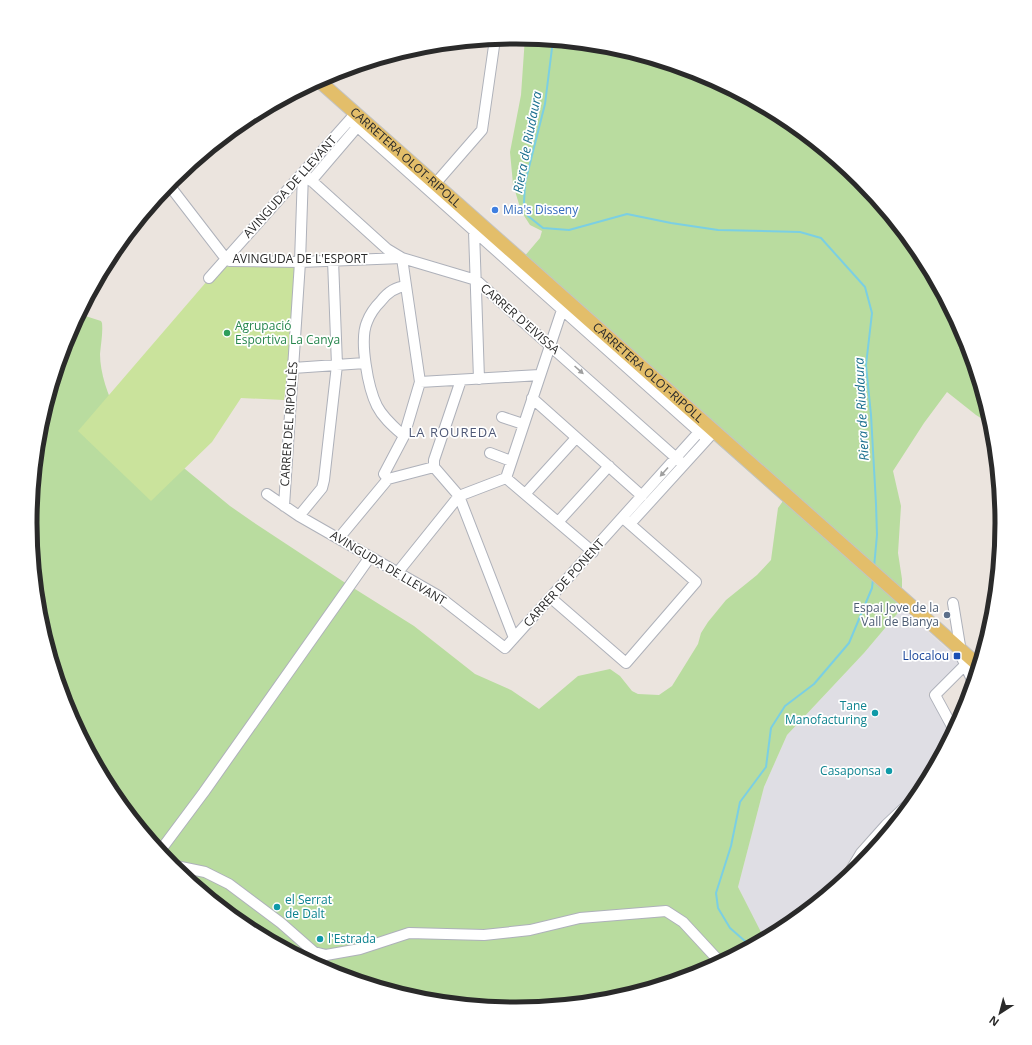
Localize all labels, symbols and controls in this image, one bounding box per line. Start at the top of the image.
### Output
water label: Riera de Riudaura [508,89,546,195]
street label: CARRETERA OLOT-RIPOLL [347,103,465,211]
street label: AVINGUDA DE LLEVANT [239,132,340,241]
place label: Mia's Disseny [503,201,579,218]
marker: Mia's Disseny [490,205,500,215]
street label: AVINGUDA DE L'ESPORT [232,250,368,267]
street label: CARRER D'EIVISSA [477,279,564,358]
place label: Agrupació Esportiva La Canya [235,317,340,348]
street label: CARRETERA OLOT-RIPOLL [589,318,708,426]
marker: Agrupació Esportiva La Canya [222,328,232,338]
water label: Riera de Riudaura [849,356,873,461]
street label: CARRER DEL RIPOLLÈS [276,361,301,487]
one-way arrow [574,365,584,375]
district label: LA ROUREDA [409,423,497,441]
one-way arrow [660,467,669,476]
street label: AVINGUDA DE LLEVANT [327,526,450,609]
street label: CARRER DE PONENT [519,534,608,631]
place label: Espai Jove de la Vall de Bianya [853,599,939,630]
marker: Espai Jove de la Vall de Bianya [942,610,952,620]
place label: Llocalou [902,647,949,664]
marker: Llocalou [952,651,962,661]
place label: Tane Manofacturing [785,697,867,728]
marker: Tane Manofacturing [870,708,880,718]
place label: Casaponsa [820,762,881,779]
marker: Casaponsa [884,766,894,776]
place label: el Serrat de Dalt [285,891,332,922]
marker: el Serrat de Dalt [272,902,282,912]
place label: l'Estrada [328,930,376,947]
marker: l'Estrada [315,934,325,944]
north arrow [980,993,1020,1033]
text: N [986,1013,1002,1030]

